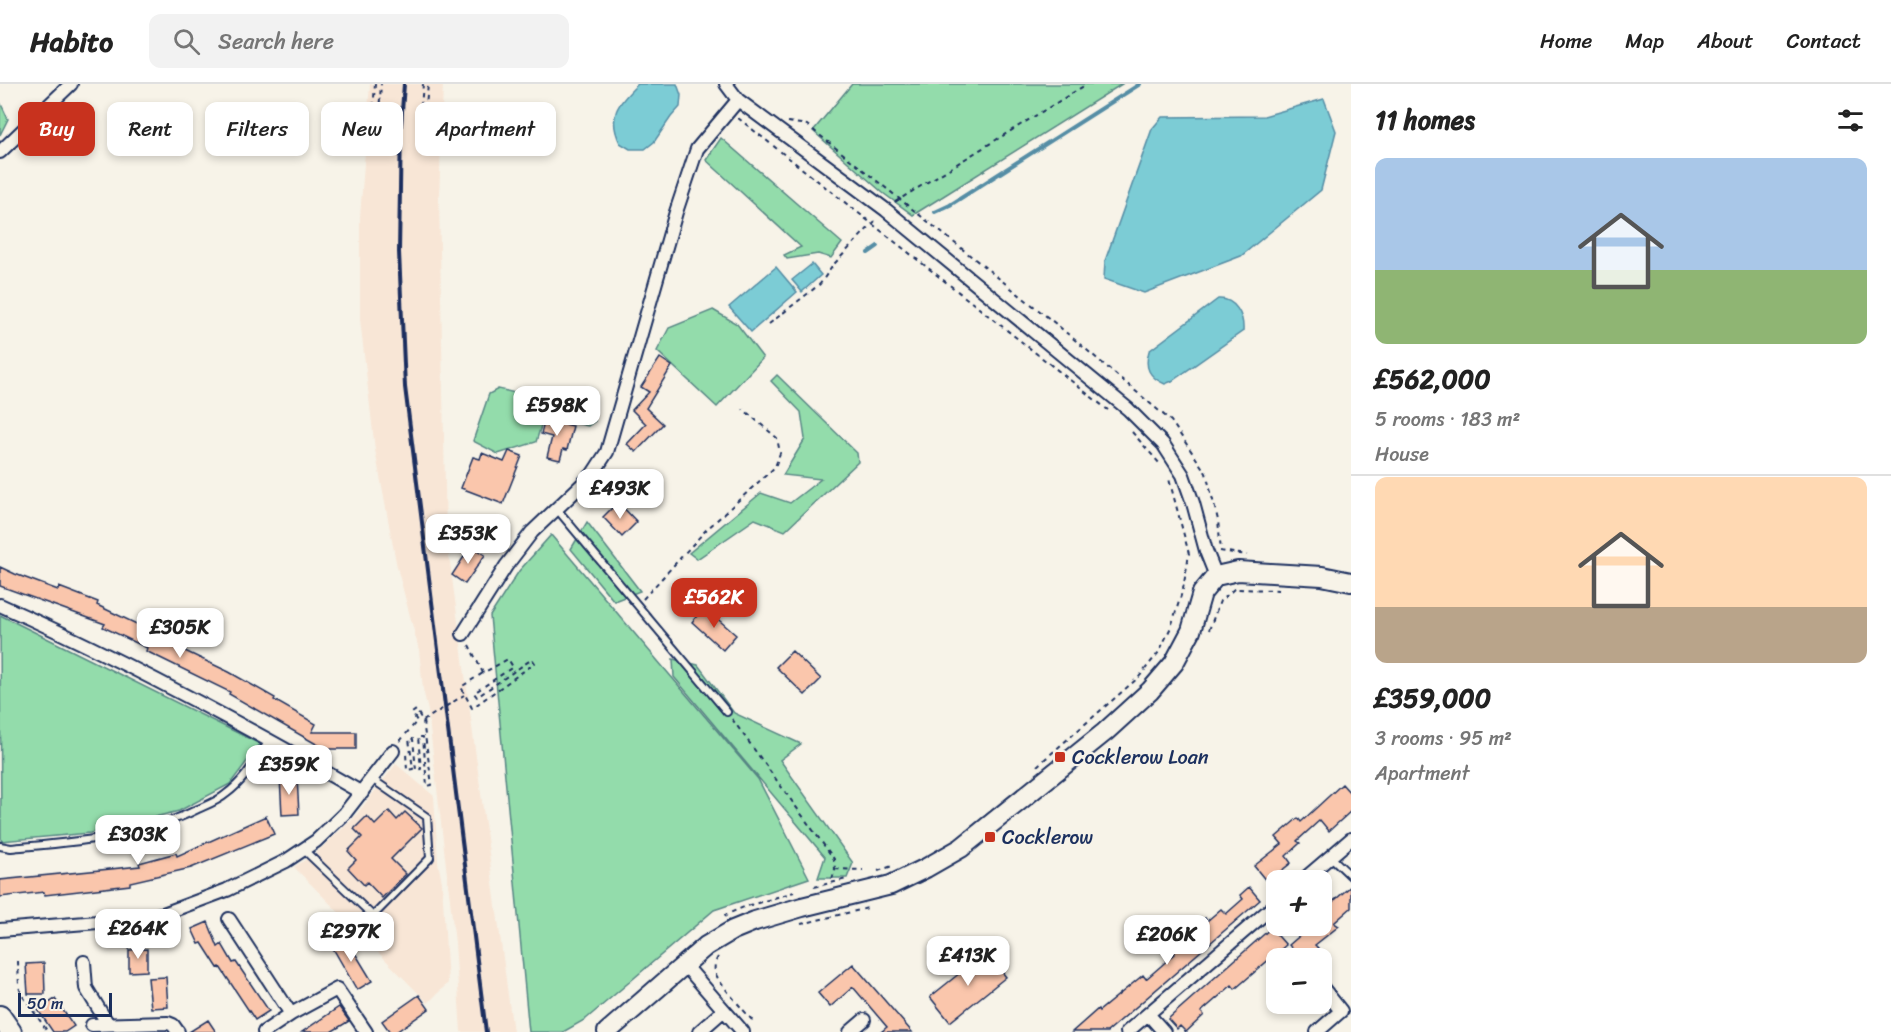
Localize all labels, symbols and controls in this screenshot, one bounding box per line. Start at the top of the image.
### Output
search box [149,14,569,68]
text: Habito [30,17,113,66]
text: Search here [218,22,334,61]
text: Home [1540,22,1592,60]
text: Map [1625,22,1664,60]
text: About [1697,22,1754,60]
text: Contact [1787,22,1861,60]
icon: search [170,25,203,58]
text: 11 homes [1375,97,1475,143]
chip: Buy [18,102,95,156]
chip: Rent [107,102,193,156]
chip: Filters [205,102,309,156]
chip: New [321,102,403,156]
chip: Apartment [415,102,556,156]
icon: filters [1834,104,1867,137]
icon: home [1567,197,1675,305]
text: £562,000 [1375,356,1491,402]
pin: £598K [515,386,599,437]
text: £598K [527,388,587,423]
text: 5 rooms · 183 m² [1375,402,1520,437]
text: House [1375,437,1429,472]
pin: £493K [578,469,662,520]
text: £493K [591,471,649,506]
pin: £353K [426,514,510,565]
text: £353K [440,516,496,551]
icon: home [1567,516,1675,624]
pin: £562K [672,578,756,629]
text: £562K [685,580,743,615]
pin: £305K [138,608,222,659]
text: £305K [151,610,209,645]
text: £359,000 [1375,675,1491,721]
text: 3 rooms · 95 m² [1375,721,1512,756]
place label: Cocklerow Loan [1072,740,1209,775]
pin: £359K [247,745,331,796]
text: £359K [260,747,318,782]
marker: Cocklerow Loan [1053,750,1067,764]
text: Apartment [1375,756,1469,791]
pin: £303K [96,815,180,866]
text: £303K [109,817,167,852]
place label: Cocklerow [1002,820,1093,855]
marker: Cocklerow [983,830,997,844]
map controls [1266,870,1332,1014]
button: + [1266,870,1332,936]
pin: £264K [96,909,180,960]
text: £264K [109,911,167,946]
pin: £297K [309,912,393,963]
text: £297K [322,914,380,949]
pin: £206K [1125,915,1209,966]
text: £206K [1138,917,1196,952]
pin: £413K [926,936,1010,987]
text: £413K [941,938,995,973]
button: − [1266,948,1332,1014]
text: 50 m [27,989,63,1018]
scale bar [18,990,112,1018]

